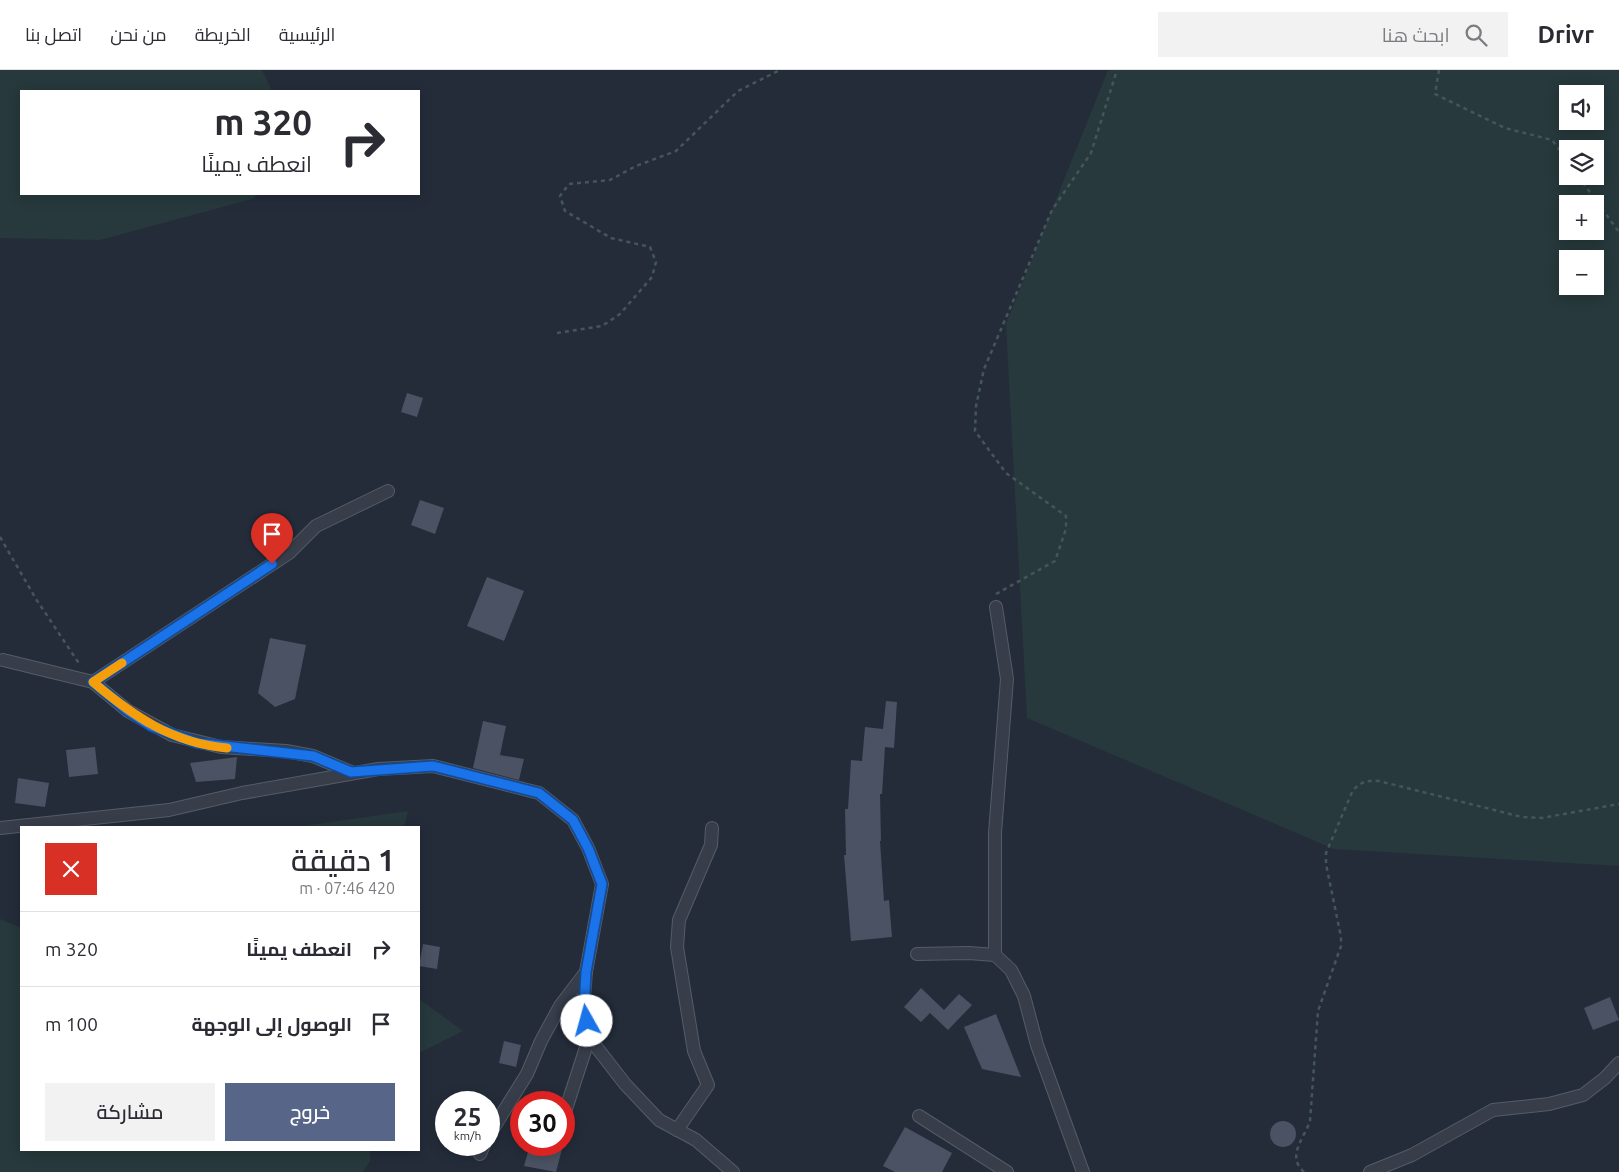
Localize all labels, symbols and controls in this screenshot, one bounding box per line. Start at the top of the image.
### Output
search box [1158,12,1508,57]
icon: search [1462,21,1490,49]
text: Drivr [1538,21,1594,48]
text: اتصل بنا [25,24,82,44]
text: من نحن [110,24,167,44]
text: الخريطة [195,24,251,44]
text: الرئيسية [279,24,335,44]
text: ابحث هنا [1382,24,1450,46]
map controls [1559,85,1604,295]
button: sound [1559,85,1604,130]
text: 320 m [214,102,312,142]
icon: right [330,110,395,175]
button: layers [1559,140,1604,185]
text: انعطف يمينًا [201,151,312,176]
button: + [1559,195,1604,240]
button: − [1559,250,1604,295]
pin [251,513,293,564]
icon: arrive [258,520,286,548]
button: close [45,843,97,895]
text: 1 دقيقة [291,843,395,877]
text: 420 m · 07:46 [299,879,395,897]
icon: right [367,935,395,963]
text: 320 m [45,938,98,960]
text: انعطف يمينًا [246,938,352,960]
position arrow [560,994,612,1046]
icon: arrive [367,1010,395,1038]
text: 100 m [45,1013,98,1035]
text: الوصول إلى الوجهة [192,1013,352,1035]
button: مشاركة [45,1083,215,1141]
button: خروج [225,1083,395,1141]
speed limit sign: 30 [510,1091,575,1156]
text: 25 [453,1103,482,1131]
text: km/h [454,1129,481,1142]

